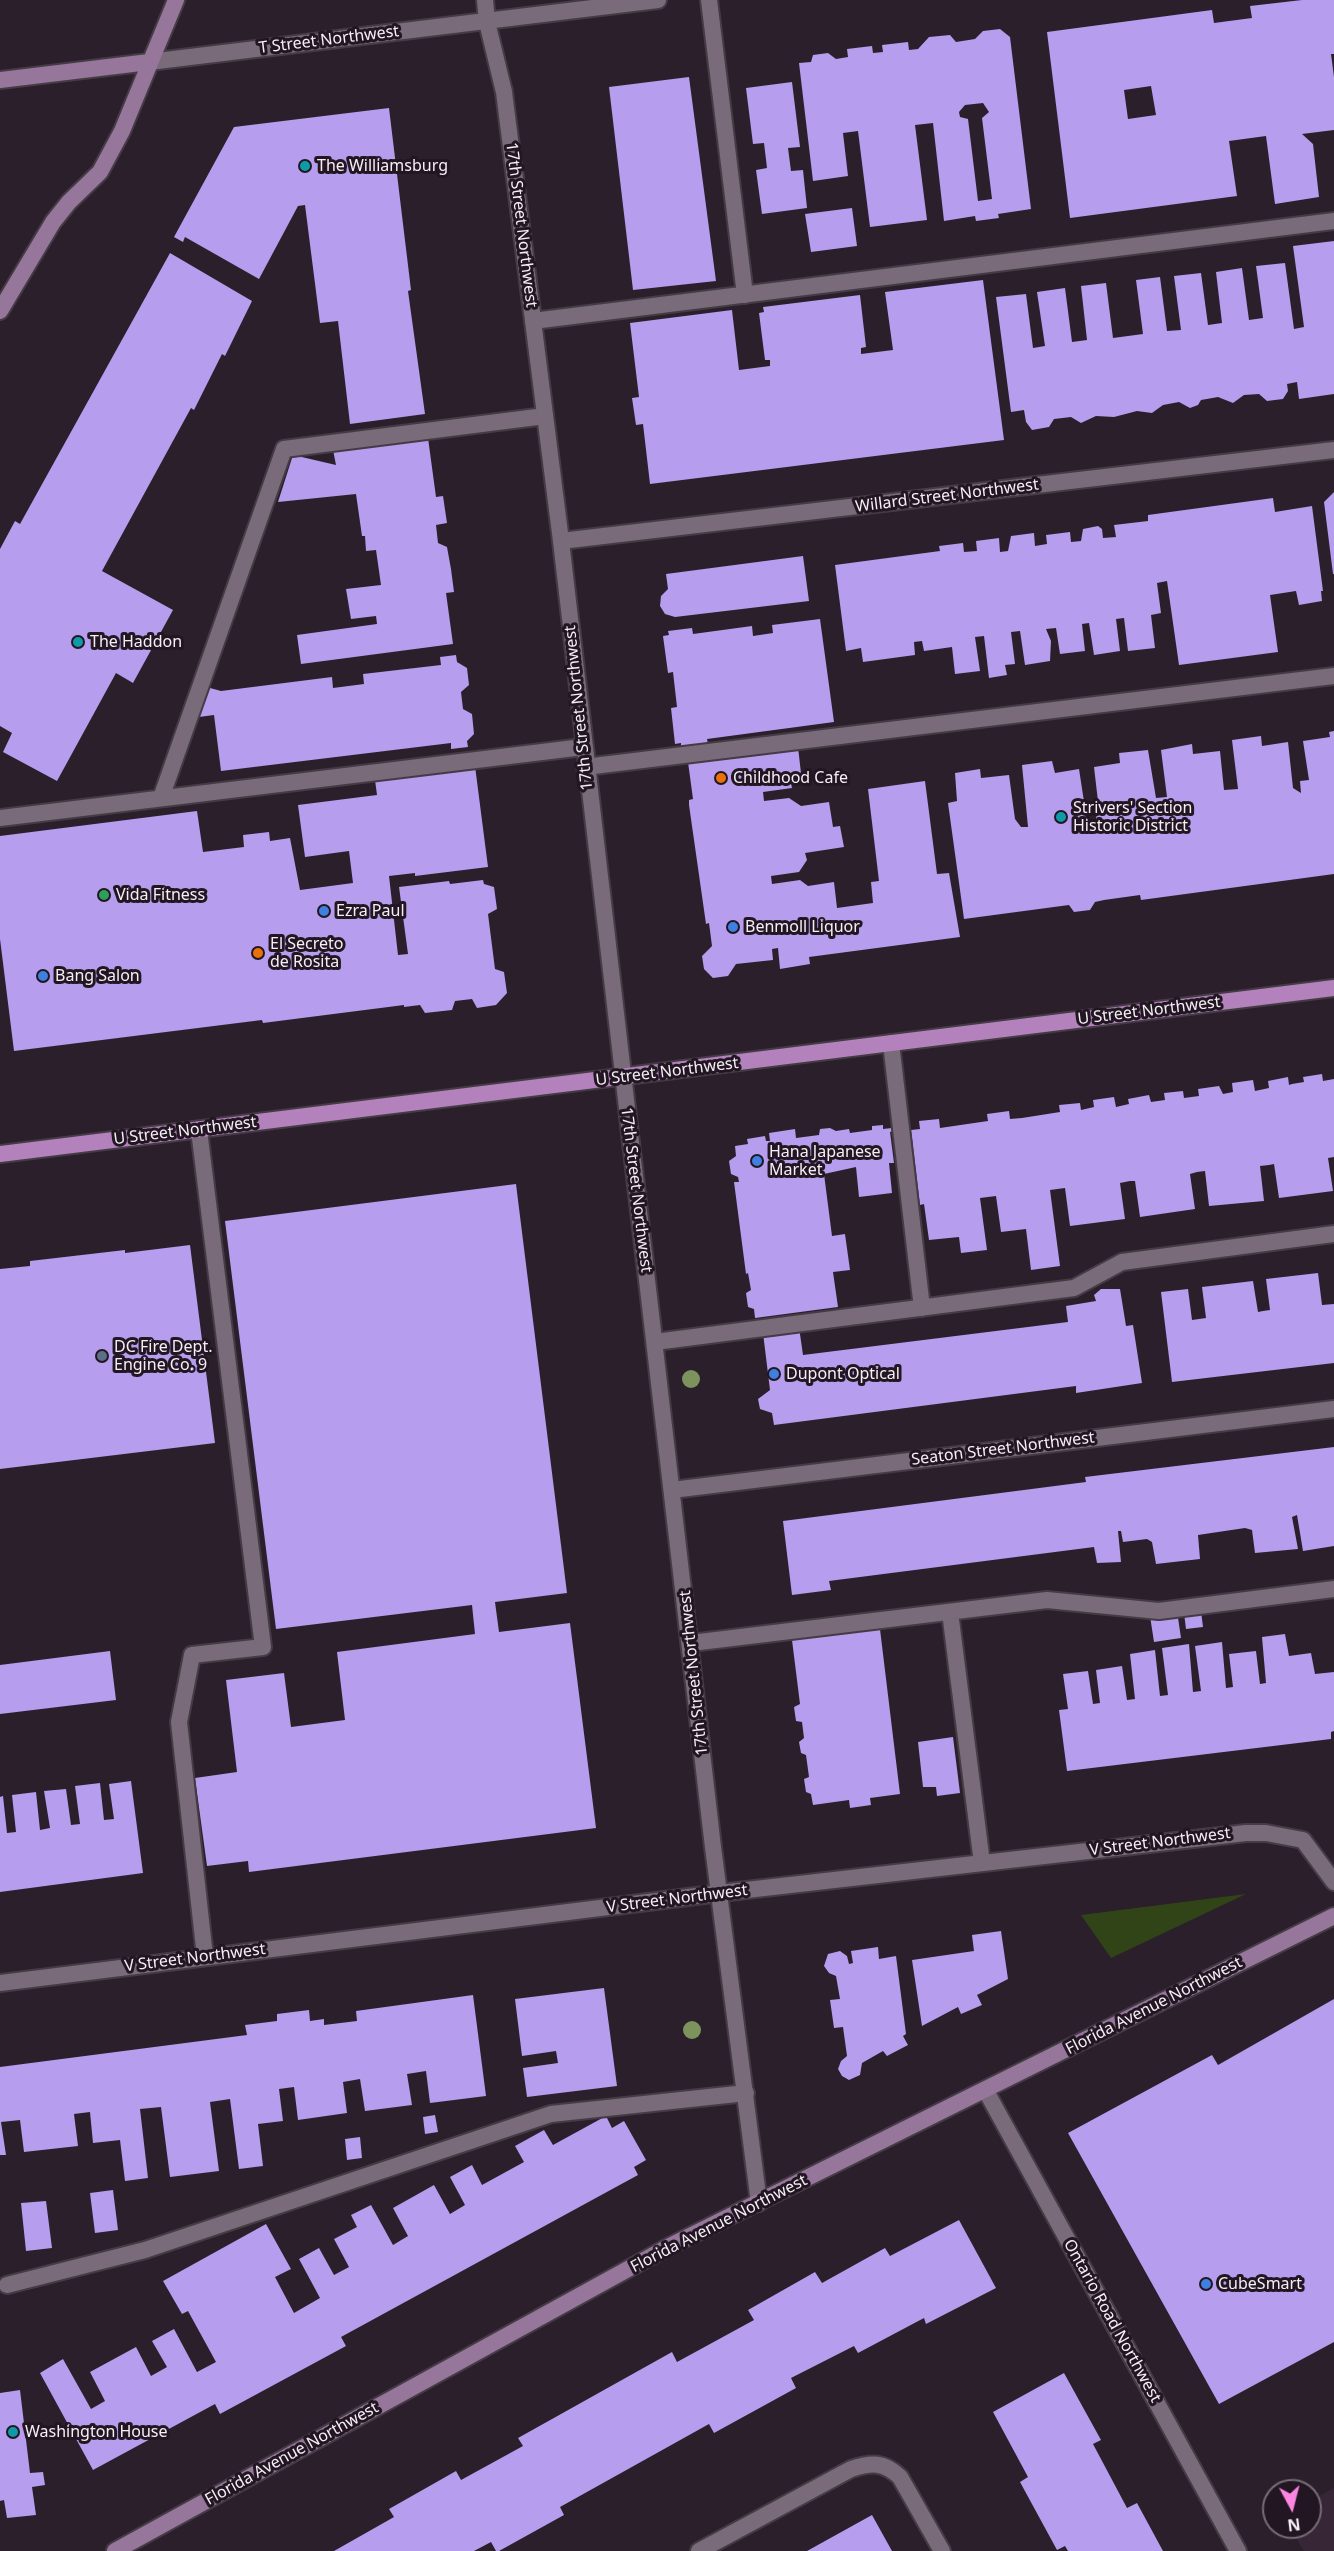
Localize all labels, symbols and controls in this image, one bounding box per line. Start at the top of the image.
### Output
street label: T Street Northwest [258,22,400,58]
street label: 17th Street Northwest [501,141,541,309]
place label: The Williamsburg [317,156,448,176]
marker: The Williamsburg [298,159,312,173]
street label: Willard Street Northwest [854,475,1040,517]
street label: 17th Street Northwest [561,624,597,792]
place label: The Haddon [90,632,182,652]
marker: The Haddon [71,635,85,649]
place label: Childhood Cafe [733,768,848,788]
marker: Childhood Cafe [714,771,728,785]
place label: Strivers' Section Historic District [1073,798,1192,836]
marker: Strivers' Section Historic District [1054,810,1068,824]
place label: Vida Fitness [116,885,205,905]
marker: Vida Fitness [97,888,111,902]
place label: Ezra Paul [336,901,405,921]
marker: Ezra Paul [317,904,331,918]
place label: Benmoll Liquor [745,917,860,937]
marker: Benmoll Liquor [726,920,740,934]
place label: El Secreto de Rosita [270,934,343,972]
marker: El Secreto de Rosita [251,946,265,960]
place label: Bang Salon [55,966,140,986]
marker: Bang Salon [36,969,50,983]
street label: U Street Northwest [1076,993,1222,1029]
street label: U Street Northwest [594,1054,740,1090]
street label: 17th Street Northwest [616,1106,656,1274]
street label: U Street Northwest [112,1113,258,1149]
place label: Hana Japanese Market [769,1142,881,1180]
marker: Hana Japanese Market [750,1154,764,1168]
place label: DC Fire Dept. Engine Co. 9 [114,1337,212,1375]
marker: DC Fire Dept. Engine Co. 9 [95,1349,109,1363]
place label: Dupont Optical [786,1364,900,1384]
marker: Dupont Optical [767,1367,781,1381]
street label: Seaton Street Northwest [910,1428,1096,1470]
street label: 17th Street Northwest [676,1589,712,1757]
street label: V Street Northwest [1088,1824,1232,1860]
street label: V Street Northwest [605,1881,749,1917]
street label: V Street Northwest [123,1940,267,1976]
street label: Florida Avenue Northwest [1063,1953,1245,2059]
street label: Florida Avenue Northwest [628,2171,810,2277]
street label: Ontario Road Northwest [1059,2236,1165,2406]
place label: CubeSmart [1218,2274,1302,2294]
marker: CubeSmart [1199,2277,1213,2291]
street label: Florida Avenue Northwest [202,2398,382,2510]
place label: Washington House [25,2422,168,2442]
marker: Washington House [6,2425,20,2439]
north arrow [1262,2479,1322,2539]
text: N [1286,2513,1302,2537]

